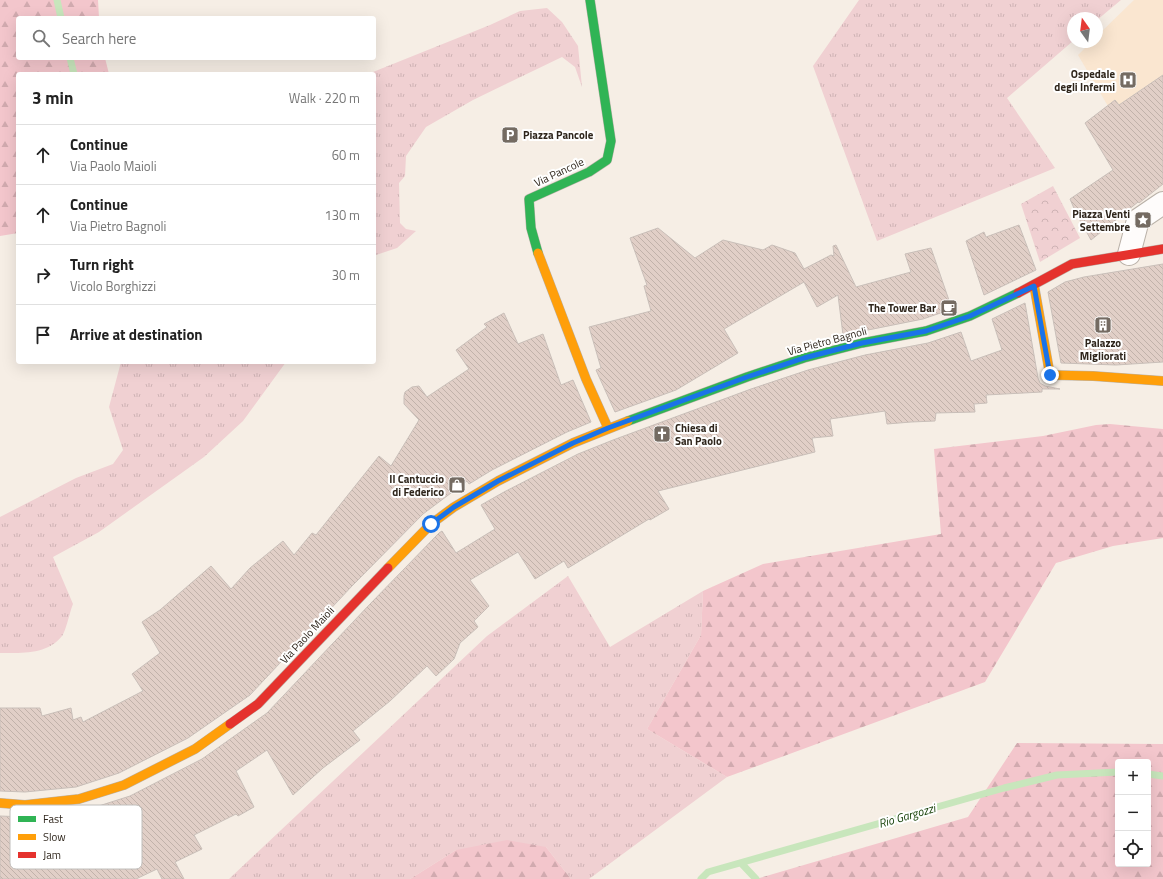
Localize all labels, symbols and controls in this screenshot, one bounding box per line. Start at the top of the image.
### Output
north arrow [1067,12,1103,48]
search box [16,16,376,60]
icon: search [30,27,52,49]
text: Search here [62,27,136,50]
place label: Ospedale degli Infermi [1054,66,1115,95]
hospital icon: Ospedale degli Infermi [1118,70,1138,90]
text: 3 min [32,85,73,111]
text: Walk · 220 m [289,88,360,108]
parking icon: Piazza Pancole [500,125,520,145]
place label: Piazza Pancole [523,127,594,143]
text: Continue [70,133,128,156]
icon: ahead [32,144,54,166]
text: 60 m [332,145,360,165]
street label: Via Pancole [531,153,587,191]
text: Via Paolo Maioli [70,156,157,176]
text: Continue [70,193,128,216]
icon: ahead [32,204,54,226]
text: 130 m [324,205,360,225]
place label: Piazza Venti Settembre [1072,206,1130,235]
place icon: Piazza Venti Settembre [1133,210,1153,230]
text: Via Pietro Bagnoli [70,216,166,236]
text: Turn right [70,253,134,276]
icon: right [32,264,54,286]
text: 30 m [332,265,360,285]
text: Vicolo Borghizzi [70,276,156,296]
cafe icon: The Tower Bar [939,298,959,318]
place label: The Tower Bar [868,300,936,316]
building icon: Palazzo Migliorati [1093,315,1113,335]
text: Arrive at destination [70,323,203,346]
street label: Via Pietro Bagnoli [786,323,868,359]
icon: arrive [32,324,54,346]
place label: Palazzo Migliorati [1080,335,1126,364]
route end [1041,366,1059,384]
place label: Chiesa di San Paolo [675,420,722,449]
church icon: Chiesa di San Paolo [652,424,672,444]
place label: Il Cantuccio di Federico [389,471,444,500]
shop icon: Il Cantuccio di Federico [447,475,467,495]
route start [422,515,440,533]
street label: Via Paolo Maioli [276,603,338,667]
map controls [1115,759,1151,867]
button: + [1115,759,1151,795]
button: − [1115,795,1151,831]
water label: Rio Gargozzi [876,798,939,833]
legend [10,805,142,869]
text: Fast [43,811,63,827]
text: Slow [43,829,66,845]
button: locate [1115,831,1151,867]
text: Jam [43,847,61,863]

